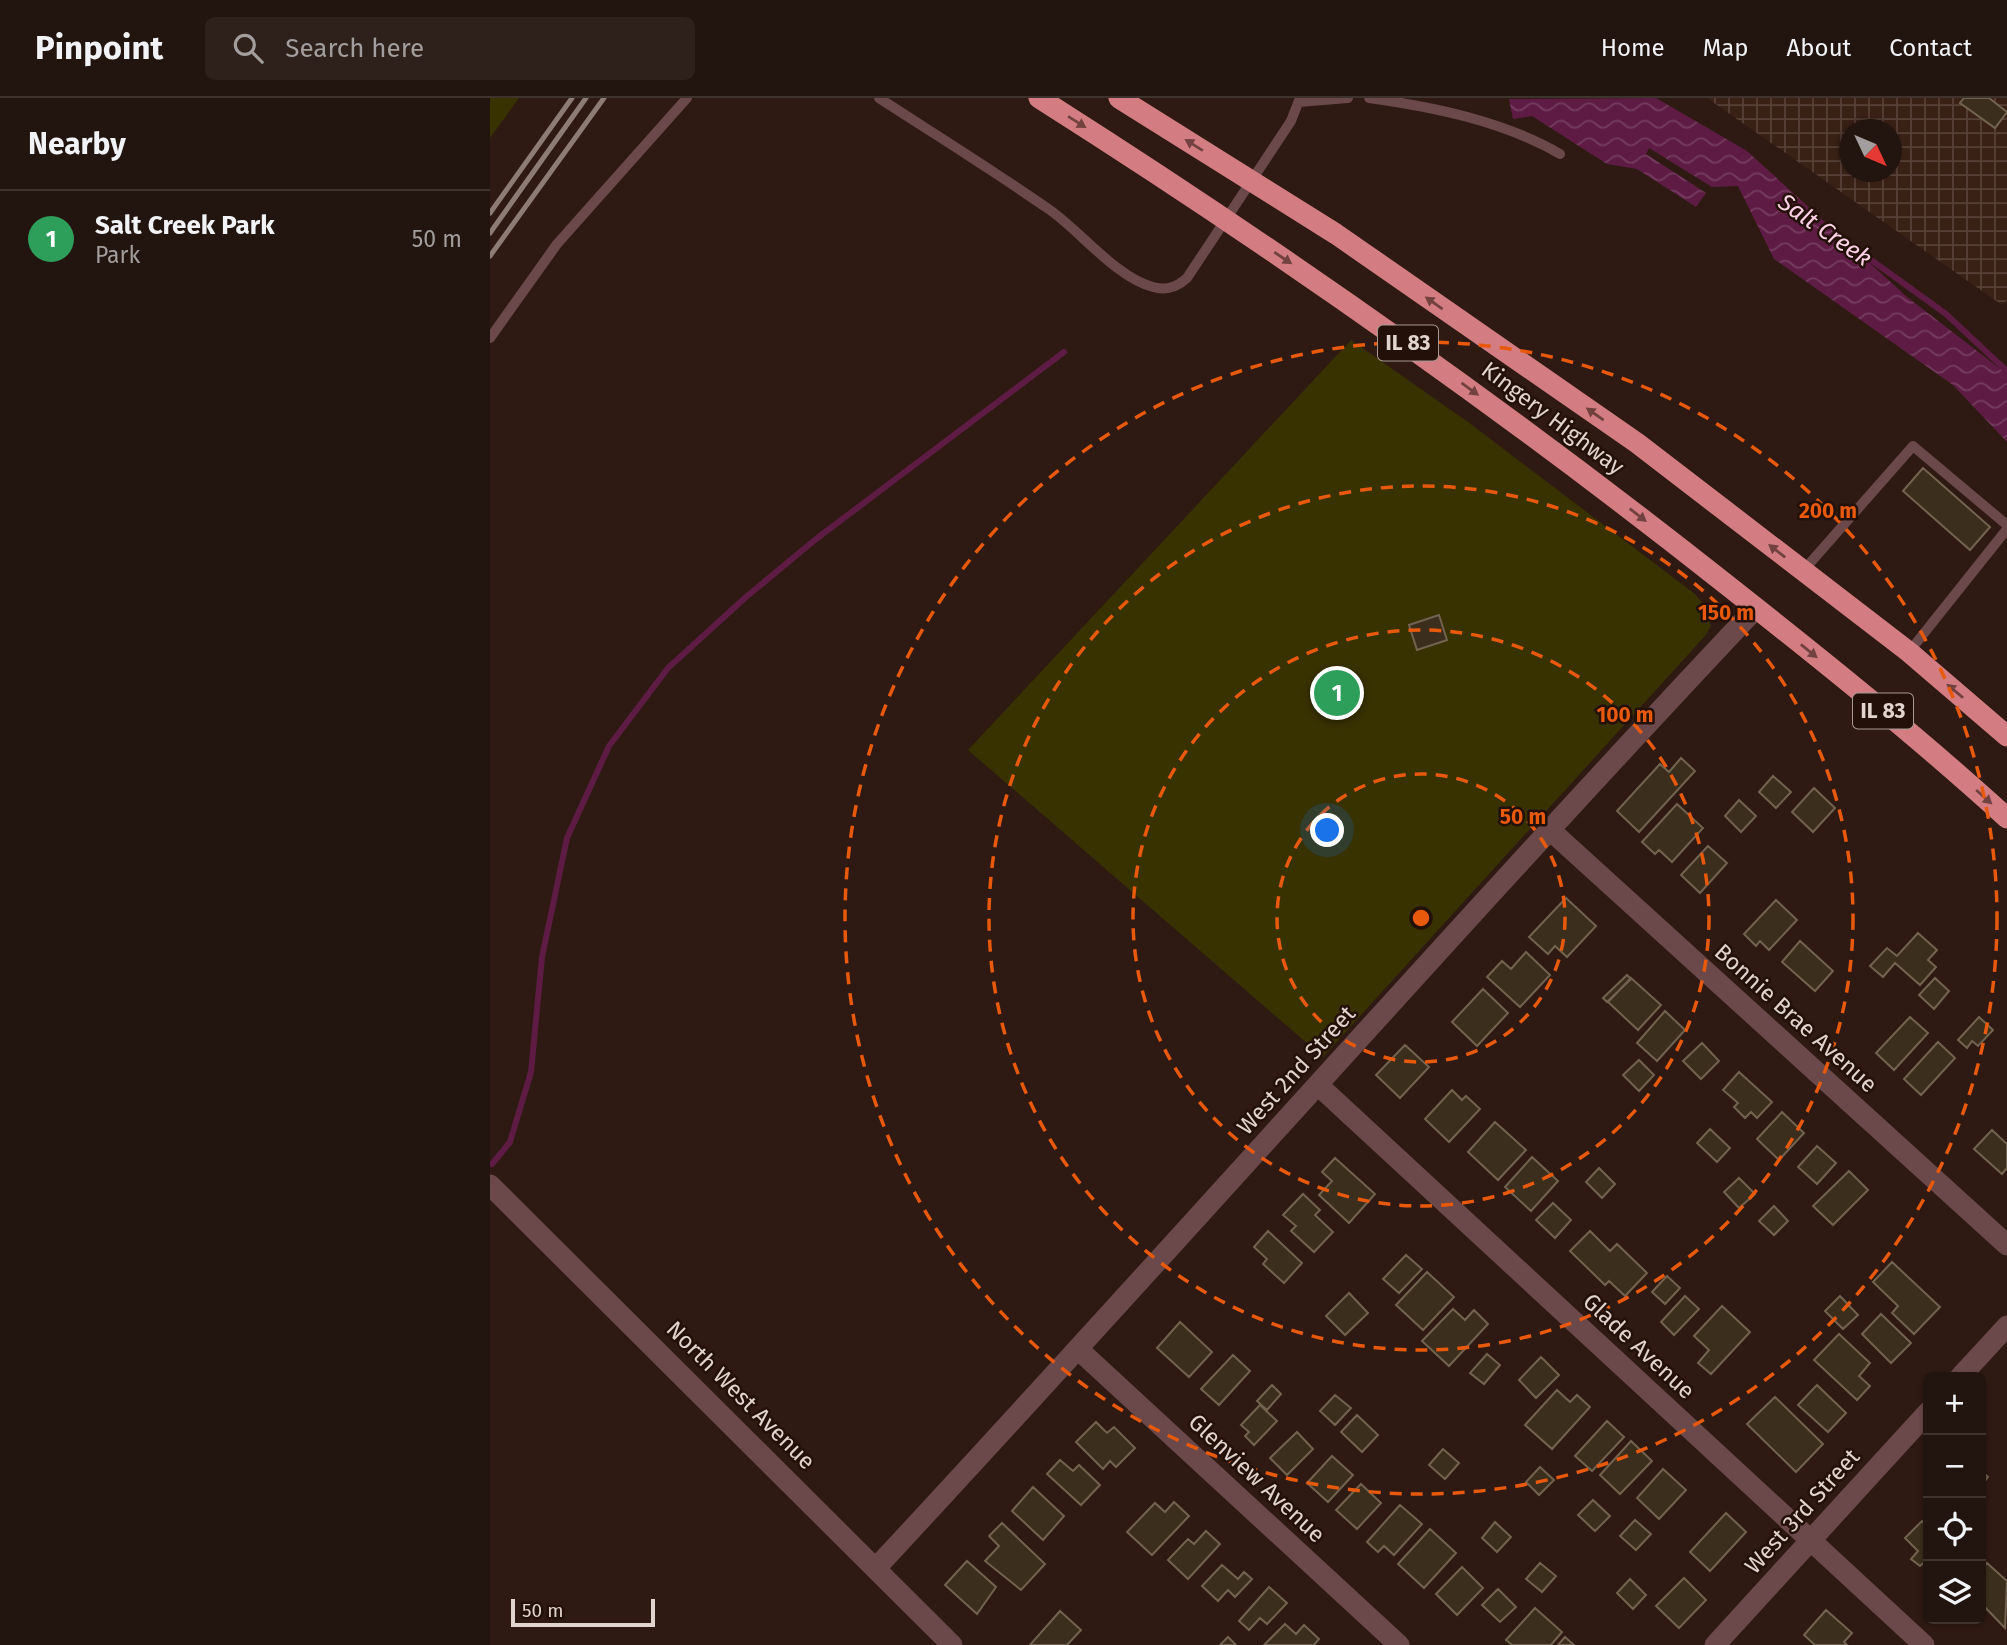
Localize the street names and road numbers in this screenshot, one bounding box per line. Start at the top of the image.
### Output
road number: IL 83 [1378,326,1438,360]
street label: Kingery Highway [1476,355,1630,481]
road number: IL 83 [1853,694,1913,728]
street label: Bonnie Brae Avenue [1709,938,1883,1098]
street label: West 2nd Street [1231,999,1362,1140]
street label: Glade Avenue [1577,1287,1701,1405]
street label: North West Avenue [661,1315,821,1475]
street label: Glenview Avenue [1183,1408,1331,1548]
street label: West 3rd Street [1739,1442,1866,1579]

